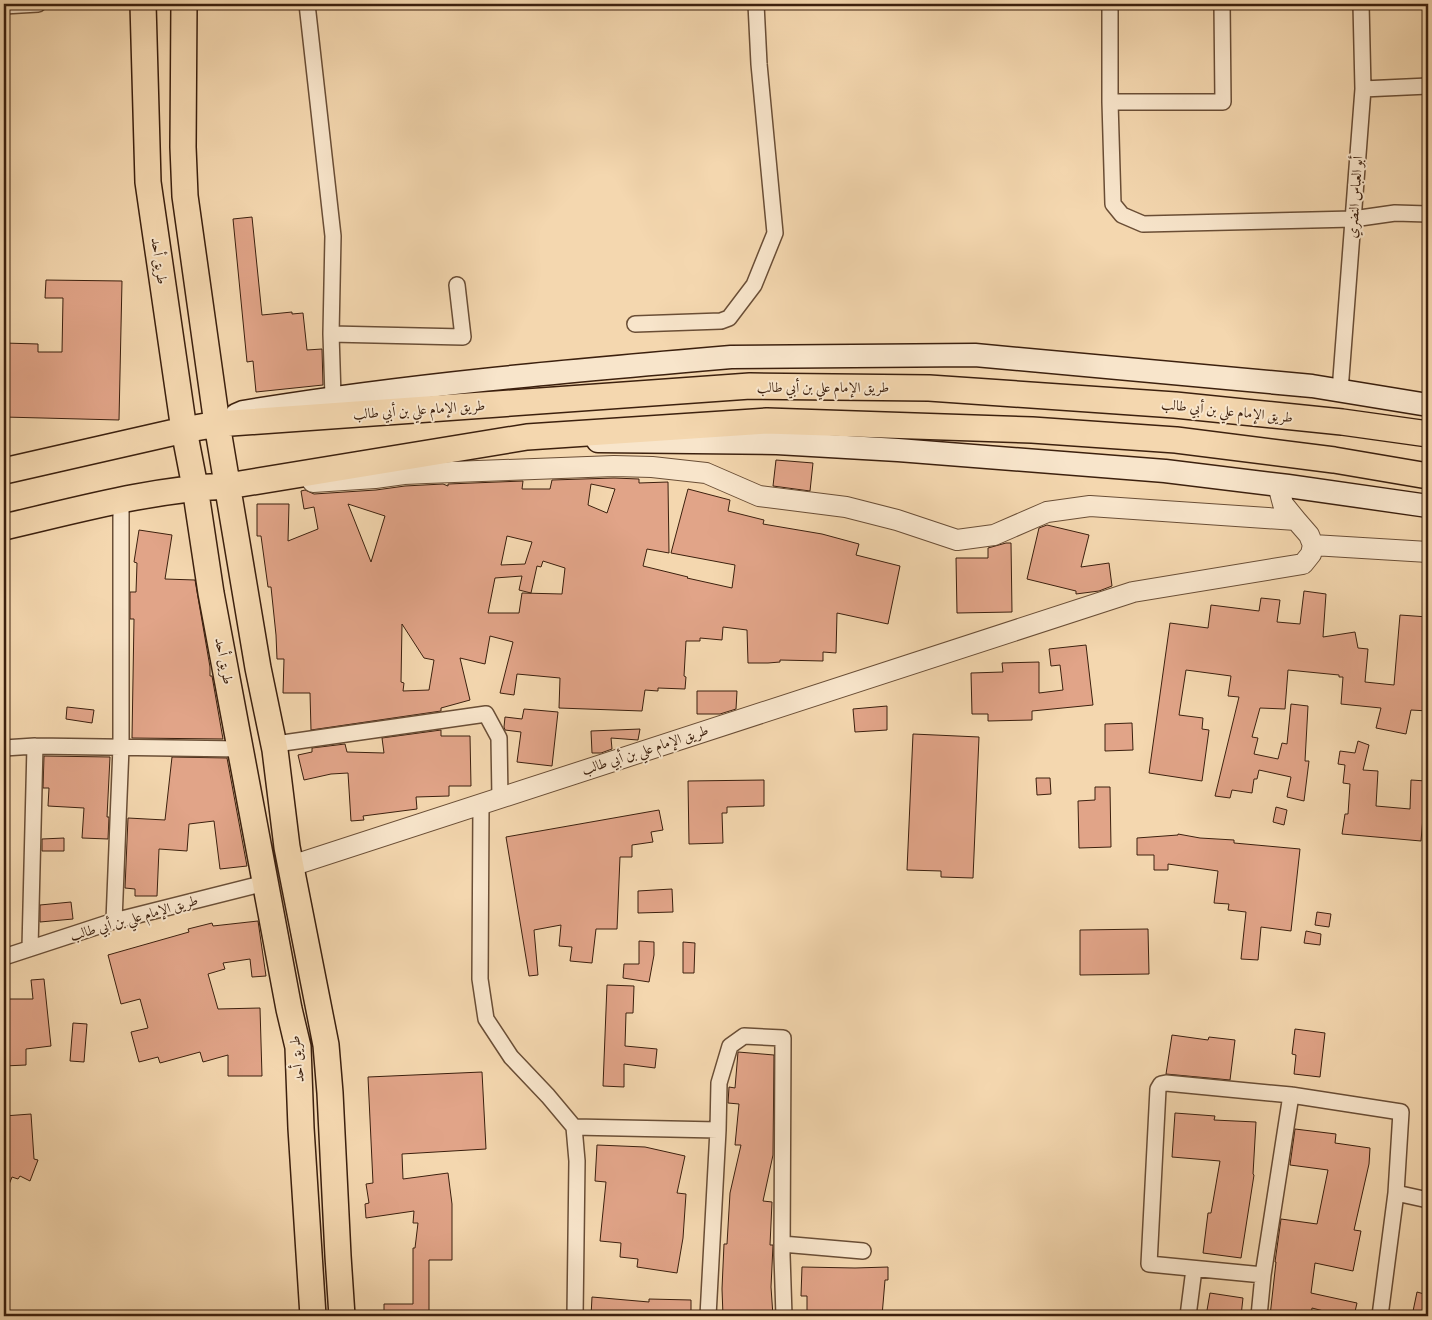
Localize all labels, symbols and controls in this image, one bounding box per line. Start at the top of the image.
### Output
street label: أبو العباس النضري [1342,154,1369,239]
street label: طريق أحد [147,236,173,285]
street label: طريق الإمام علي بن أبي طالب [757,377,889,400]
street label: طريق الإمام علي بن أبي طالب [1160,394,1294,430]
street label: طريق الإمام علي بن أبي طالب [352,395,486,427]
street label: طريق أحد [211,636,239,686]
street label: طريق الإمام علي بن أبي طالب [579,720,712,782]
street label: طريق الإمام علي بن أبي طالب [67,890,201,948]
street label: طريق أحد [284,1035,308,1083]

